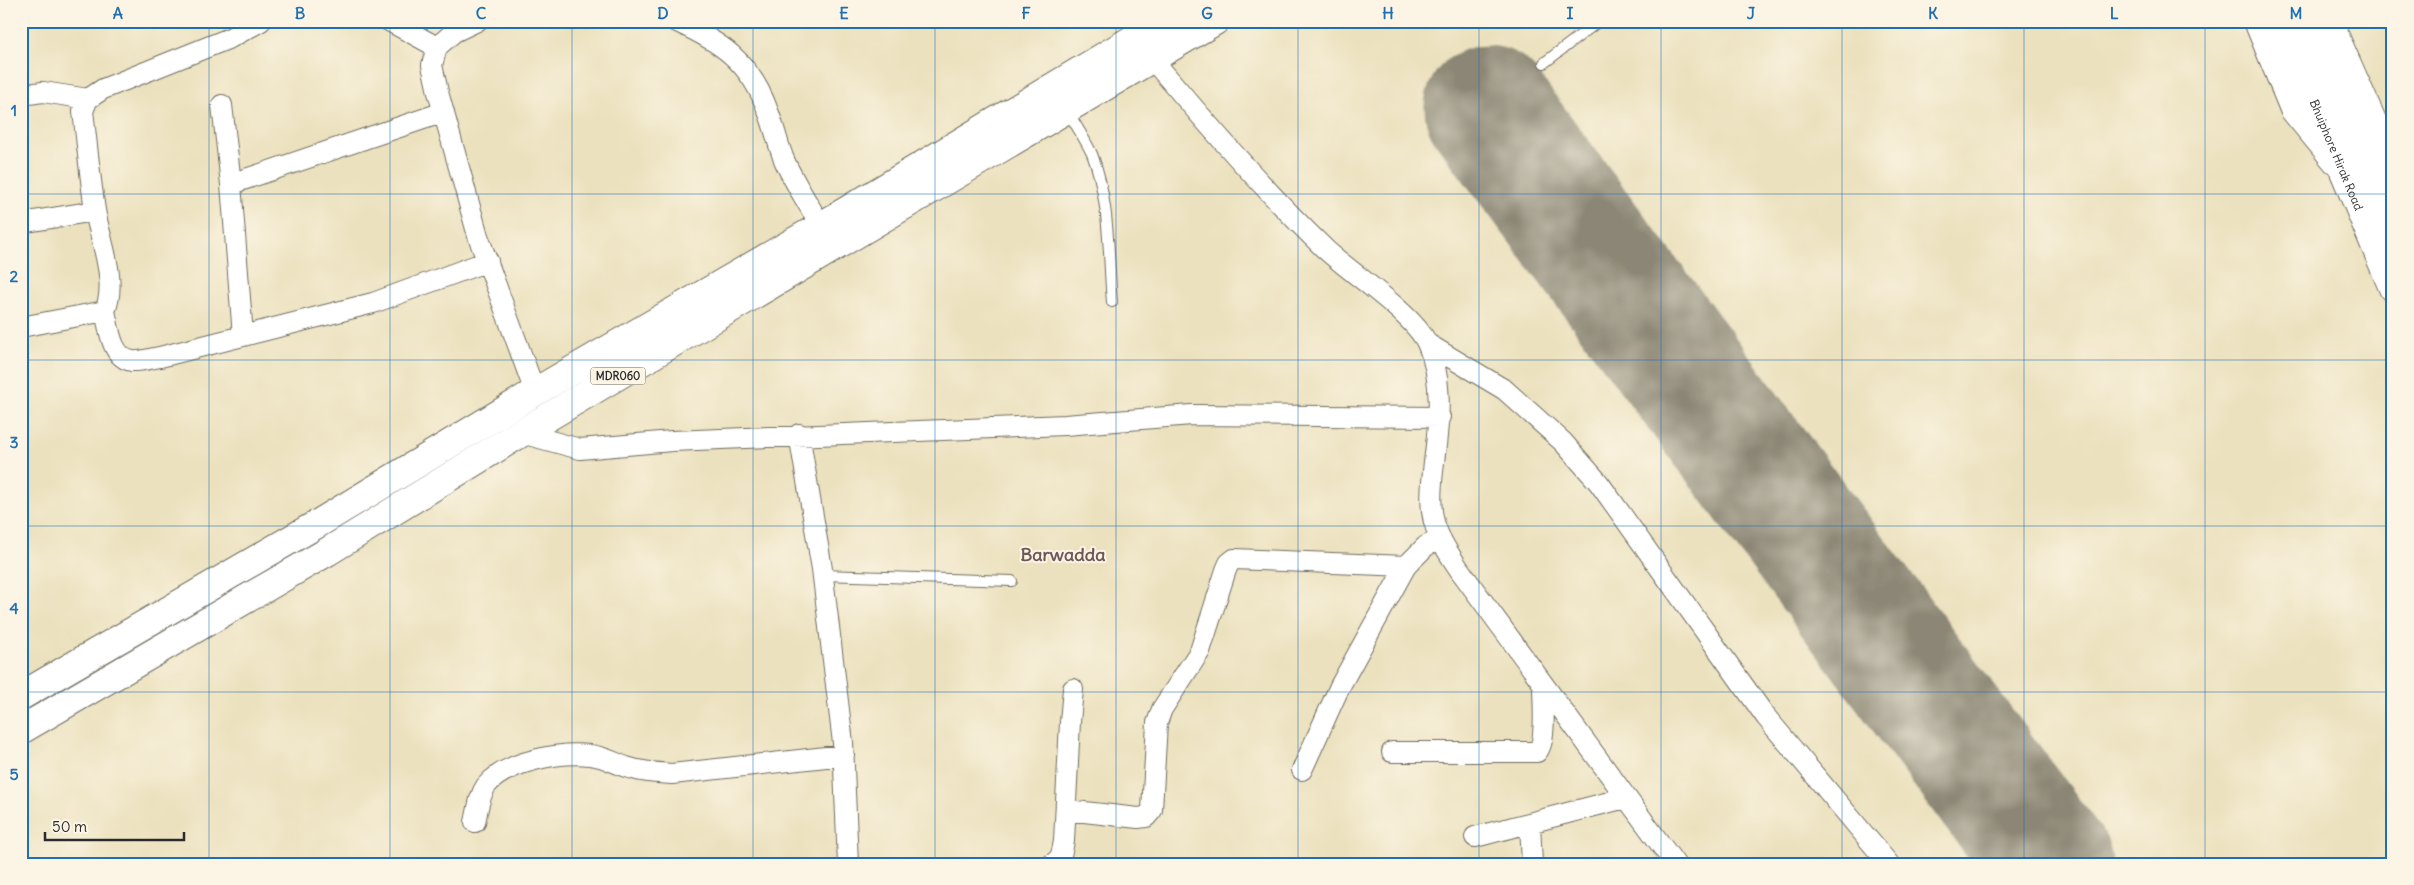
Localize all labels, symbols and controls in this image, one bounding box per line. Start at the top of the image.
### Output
text: A [113,3,123,23]
text: B [295,3,306,23]
text: C [476,3,487,23]
text: D [657,3,669,23]
text: E [839,3,849,23]
text: F [1021,3,1031,23]
text: G [1201,3,1213,23]
text: H [1382,3,1394,23]
text: I [1567,3,1574,23]
text: J [1747,3,1756,23]
text: K [1928,3,1938,23]
text: L [2110,3,2119,23]
text: M [2290,3,2303,23]
street label: Bhuiphore Hirak Road [2307,97,2367,212]
text: 1 [11,100,17,120]
text: 2 [10,266,19,286]
road number: MDR060 [590,368,646,384]
text: 3 [9,432,19,452]
district label: Barwadda [1020,543,1106,566]
text: 4 [9,598,19,618]
text: 5 [9,764,19,784]
scale bar [45,810,184,842]
text: 50 m [52,817,87,836]

